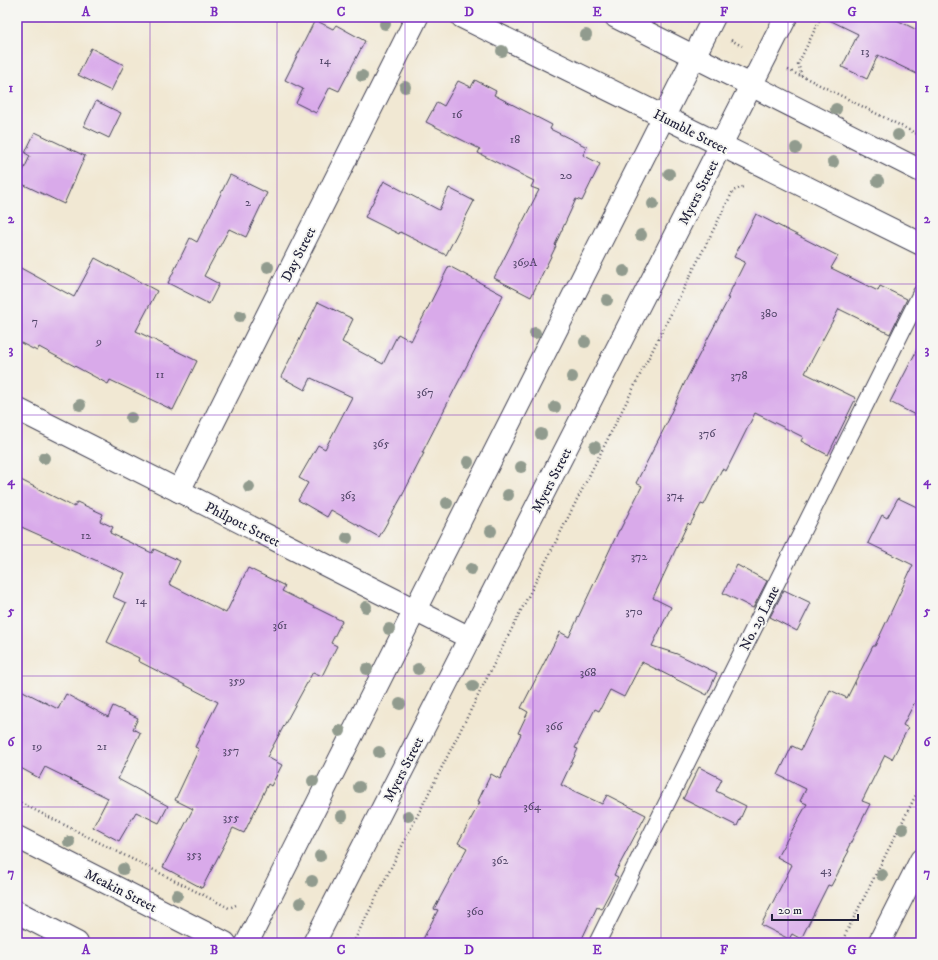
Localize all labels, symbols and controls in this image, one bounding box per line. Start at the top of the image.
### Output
text: A [81,4,91,20]
text: B [210,4,218,20]
text: C [337,4,346,20]
text: D [464,4,474,20]
text: E [592,4,602,20]
text: F [720,4,729,20]
text: G [847,4,857,20]
house number: 13 [861,44,869,59]
house number: 14 [319,53,332,68]
text: 1 [9,80,14,96]
text: 1 [925,80,930,96]
street label: Humble Street [650,105,731,159]
house number: 16 [452,107,463,122]
house number: 18 [510,132,520,147]
street label: Myers Street [675,156,723,228]
house number: 20 [560,168,572,183]
house number: 2 [245,195,251,210]
text: 2 [8,211,15,227]
text: 2 [924,211,931,227]
street label: Day Street [277,224,321,285]
house number: 369A [513,255,538,270]
house number: 380 [761,306,777,321]
house number: 7 [32,314,38,329]
house number: 9 [95,334,102,349]
text: 3 [9,342,14,358]
text: 3 [925,342,930,358]
house number: 11 [156,367,164,382]
house number: 378 [731,368,747,383]
house number: 367 [416,385,434,400]
house number: 376 [699,426,716,441]
house number: 365 [373,436,389,451]
street label: Myers Street [528,444,576,516]
text: 4 [6,473,15,490]
text: 4 [922,473,931,490]
house number: 363 [340,488,356,503]
house number: 374 [666,488,685,503]
street label: Philpott Street [202,498,284,552]
house number: 12 [81,528,91,543]
house number: 372 [631,549,647,564]
street label: No. 29 Lane [736,583,784,654]
house number: 14 [135,593,148,608]
text: 5 [7,603,15,619]
text: 5 [923,603,931,619]
house number: 370 [625,604,643,619]
house number: 361 [272,618,288,633]
house number: 368 [580,665,596,680]
house number: 359 [229,673,245,688]
house number: 366 [546,719,563,734]
street label: Myers Street [380,733,428,805]
text: 6 [8,734,16,750]
text: 6 [924,734,932,750]
house number: 19 [32,739,42,754]
house number: 21 [97,739,107,754]
house number: 357 [223,743,239,758]
house number: 364 [523,799,542,814]
house number: 355 [223,810,239,825]
house number: 353 [187,847,201,862]
house number: 362 [492,853,508,868]
house number: 43 [820,863,832,878]
text: 7 [8,865,15,881]
street label: Meakin Street [82,865,160,917]
text: 7 [924,865,931,881]
scale bar [772,896,858,922]
text: 20 m [778,903,802,918]
house number: 360 [466,904,484,919]
text: A [81,942,91,958]
text: B [210,942,218,958]
text: C [337,942,346,958]
text: D [464,942,474,958]
text: E [592,942,602,958]
text: F [720,942,729,958]
text: G [847,942,857,958]

